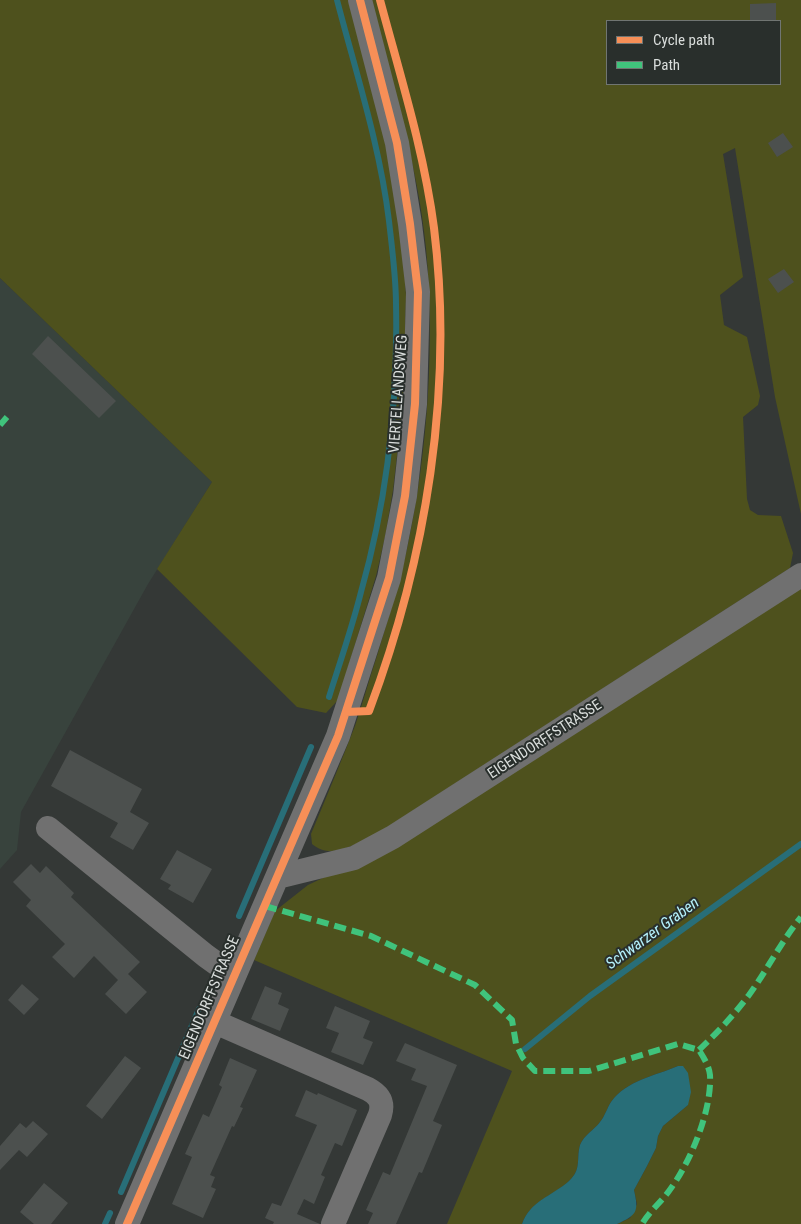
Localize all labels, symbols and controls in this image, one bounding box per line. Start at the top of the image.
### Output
legend [606,20,781,85]
text: Cycle path [653,31,715,49]
text: Path [653,56,680,74]
street label: VIERTELLANDSWEG [386,334,412,454]
street label: EIGENDORFFSTRASSE [485,697,605,783]
water label: Schwarzer Graben [603,894,703,974]
street label: EIGENDORFFSTRASSE [176,934,244,1062]

